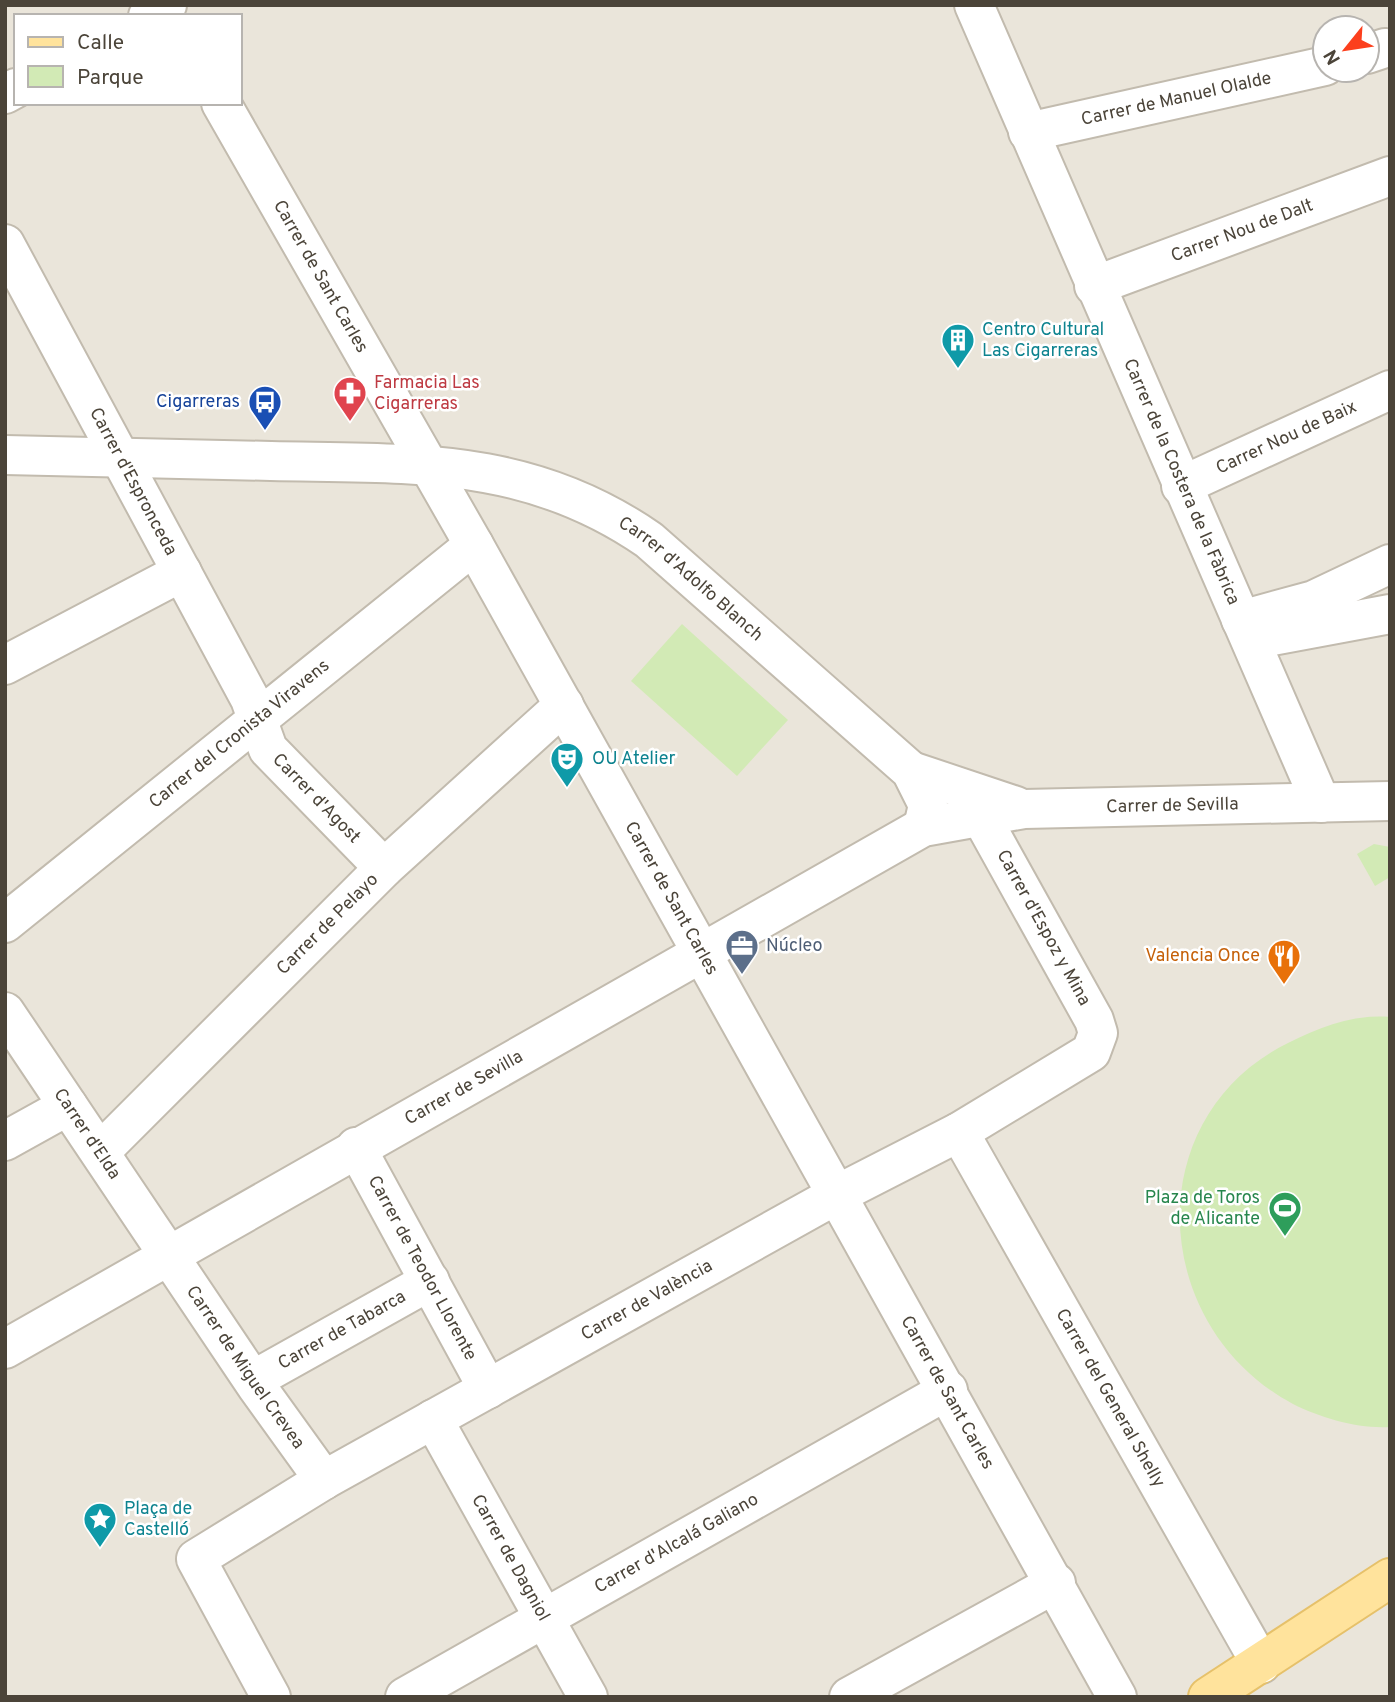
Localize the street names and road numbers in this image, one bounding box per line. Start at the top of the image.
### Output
street label: Carrer de Manuel Olalde [1079,67,1274,131]
street label: Carrer Nou de Dalt [1168,194,1316,268]
street label: Carrer de Sant Carles [268,196,373,357]
street label: Carrer de la Costera de la Fàbrica [1118,355,1245,609]
street label: Carrer Nou de Baix [1212,395,1361,480]
street label: Carrer d'Espronceda [84,404,182,560]
street label: Carrer d'Adolfo Blanch [614,512,768,647]
street label: Carrer del Cronista Viravens [144,654,334,814]
street label: Carrer d'Agost [267,749,365,848]
street label: Carrer de Sevilla [1106,793,1239,819]
street label: Carrer de Sant Carles [619,818,723,979]
street label: Carrer d'Espoz y Mina [991,846,1095,1010]
street label: Carrer de Pelayo [272,869,383,980]
street label: Carrer de Sevilla [401,1045,527,1131]
street label: Carrer d'Elda [48,1084,126,1184]
street label: Carrer de Teodor Llorente [362,1172,482,1365]
street label: Carrer de València [577,1255,717,1346]
street label: Carrer de Miguel Crevea [181,1281,310,1454]
street label: Carrer de Tabarca [274,1285,410,1375]
street label: Carrer del General Shelly [1050,1305,1170,1492]
street label: Carrer de Sant Carles [895,1312,999,1473]
street label: Carrer d'Alcalá Galiano [590,1488,763,1599]
street label: Carrer de Dagniol [466,1490,555,1625]

